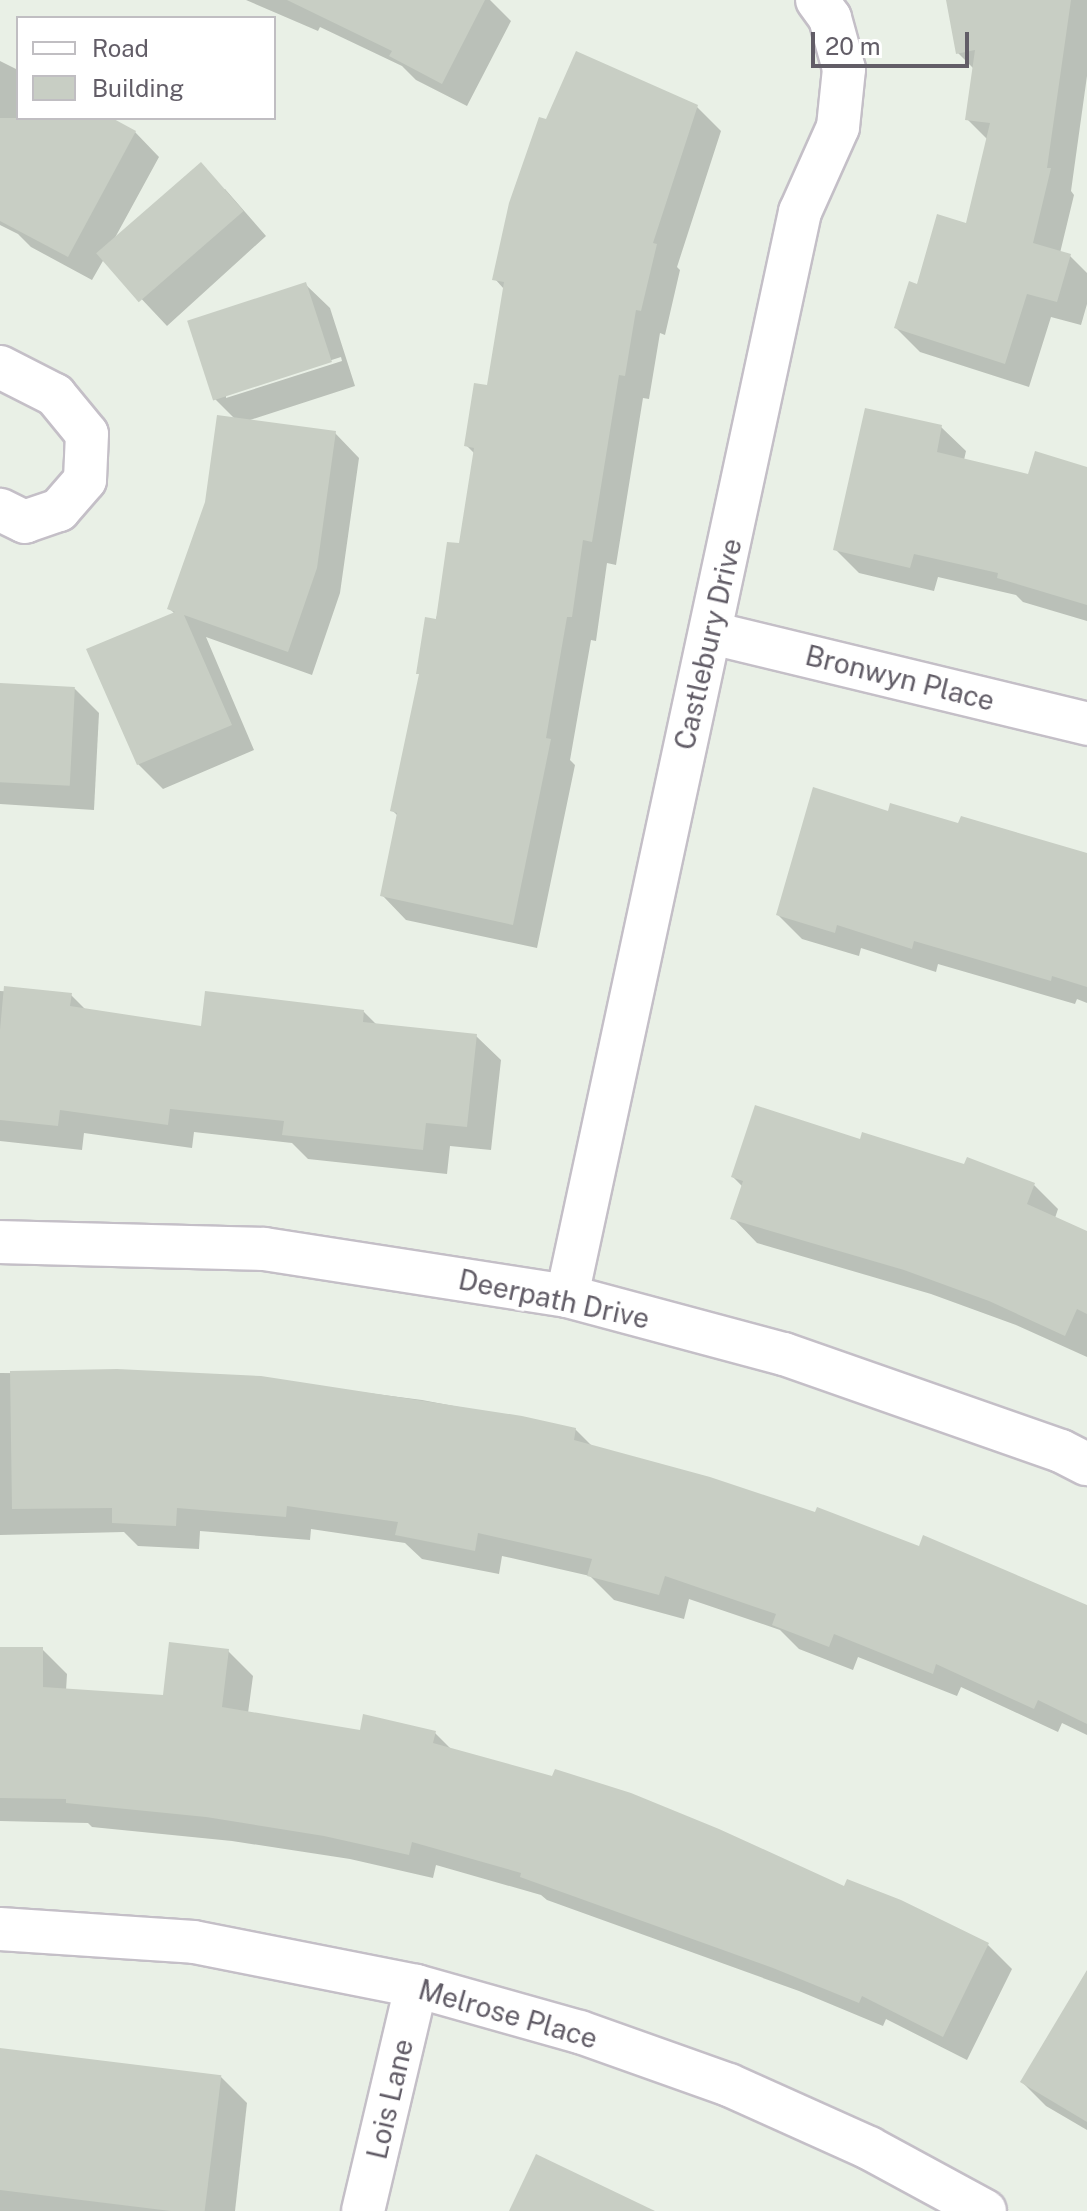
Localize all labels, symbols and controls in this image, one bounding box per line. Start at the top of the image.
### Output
legend [16,16,276,120]
scale bar [815,16,973,66]
text: 20 m [825,32,881,60]
text: Road [92,34,149,62]
text: Building [92,74,184,102]
street label: Castlebury Drive [667,535,749,753]
street label: Bronwyn Place [802,638,998,718]
street label: Deerpath Drive [455,1262,653,1336]
street label: Melrose Place [415,1972,601,2056]
street label: Lois Lane [360,2036,420,2162]

